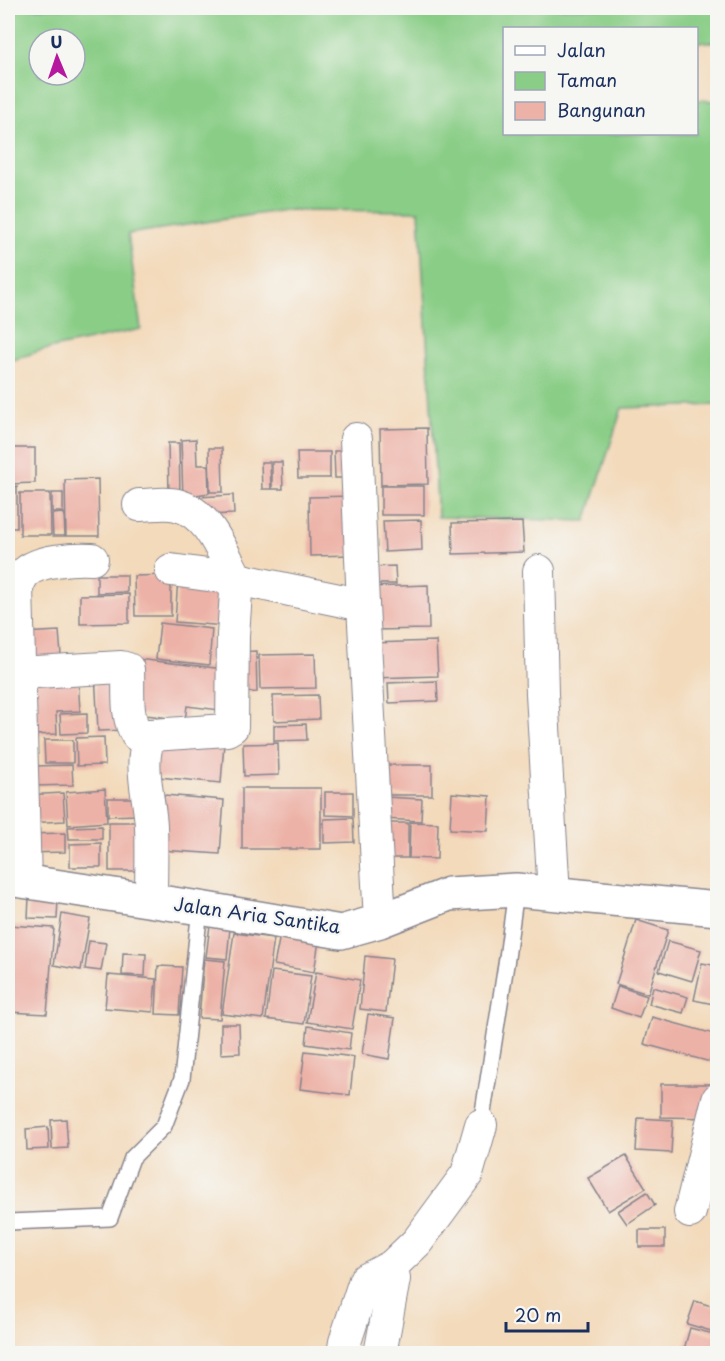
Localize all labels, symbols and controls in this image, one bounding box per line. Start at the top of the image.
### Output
north arrow [27,27,87,87]
legend [503,27,698,135]
text: U [50,29,63,53]
text: Jalan [557,36,606,63]
text: Taman [557,66,617,93]
text: Bangunan [557,96,646,123]
street label: Jalan Aria Santika [172,889,343,940]
scale bar [506,1295,588,1333]
text: 20 m [515,1301,561,1328]

